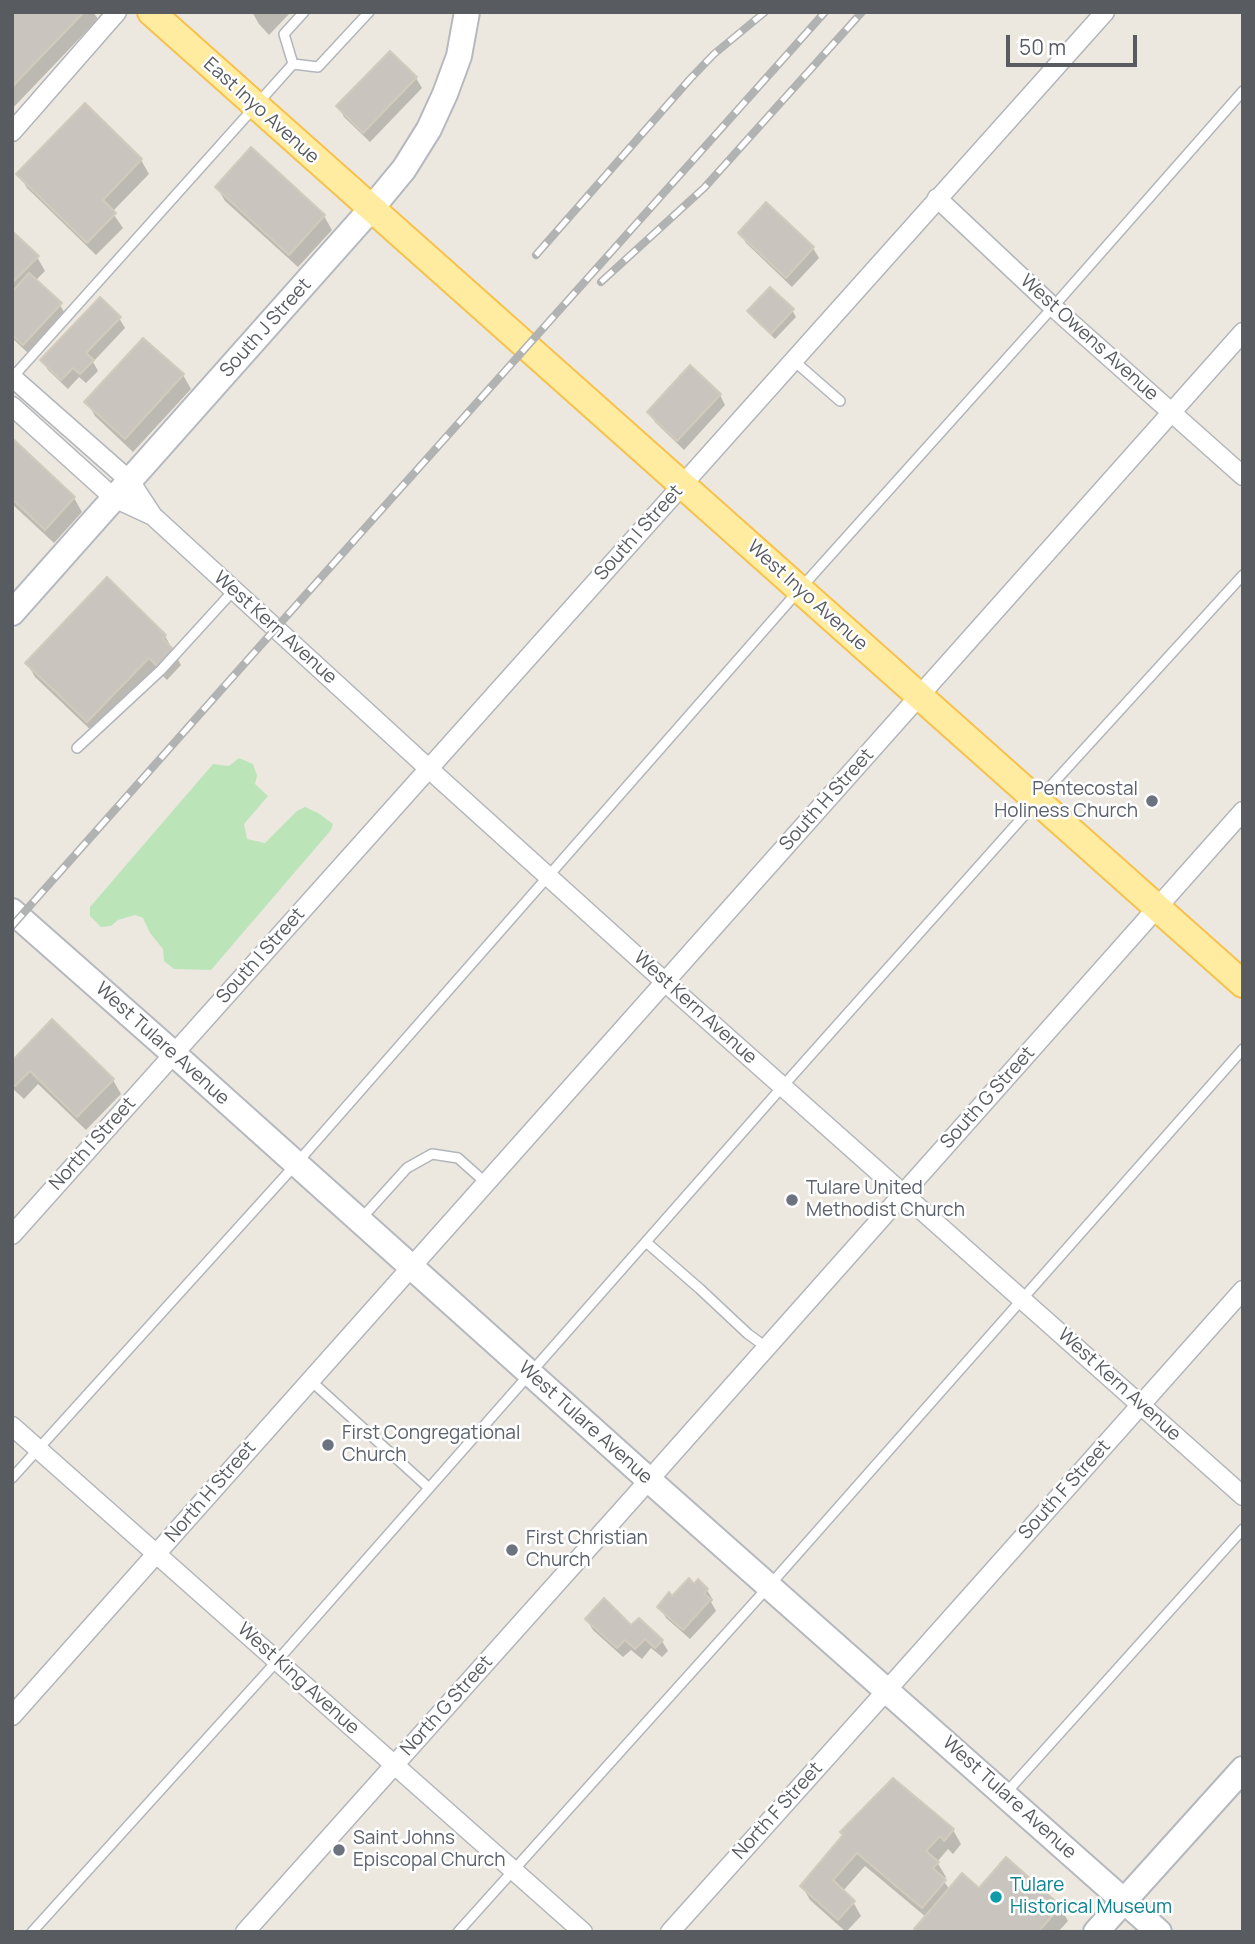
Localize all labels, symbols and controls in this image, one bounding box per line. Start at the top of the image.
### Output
scale bar [1010,21,1141,65]
text: 50 m [1019,33,1066,61]
street label: East Inyo Avenue [198,53,324,169]
street label: West Owens Avenue [1015,270,1163,406]
street label: South J Street [216,274,316,382]
street label: South I Street [590,480,688,586]
street label: West Inyo Avenue [742,536,872,656]
street label: West Kern Avenue [209,567,341,689]
street label: South H Street [775,744,879,856]
place label: Pentecostal Holiness Church [994,779,1138,823]
marker: Pentecostal Holiness Church [1144,793,1160,809]
street label: South I Street [212,903,310,1009]
street label: West Kern Avenue [629,947,761,1069]
street label: West Tulare Avenue [90,978,234,1110]
street label: South G Street [936,1042,1040,1154]
street label: North I Street [45,1093,141,1195]
place label: Tulare United Methodist Church [806,1178,965,1222]
marker: Tulare United Methodist Church [784,1192,800,1208]
street label: West Kern Avenue [1053,1324,1185,1446]
street label: West Tulare Avenue [513,1357,657,1489]
place label: First Congregational Church [342,1423,520,1467]
street label: South F Street [1014,1436,1116,1544]
street label: North H Street [161,1437,261,1547]
marker: First Congregational Church [320,1437,336,1453]
place label: First Christian Church [526,1528,648,1572]
marker: First Christian Church [504,1542,520,1558]
street label: West King Avenue [232,1618,364,1740]
street label: North G Street [396,1651,498,1761]
street label: West Tulare Avenue [937,1732,1081,1864]
street label: North F Street [728,1758,828,1864]
place label: Saint Johns Episcopal Church [353,1828,506,1872]
marker: Saint Johns Episcopal Church [331,1842,347,1858]
place label: Tulare Historical Museum [1010,1875,1172,1919]
marker: Tulare Historical Museum [988,1889,1004,1905]

